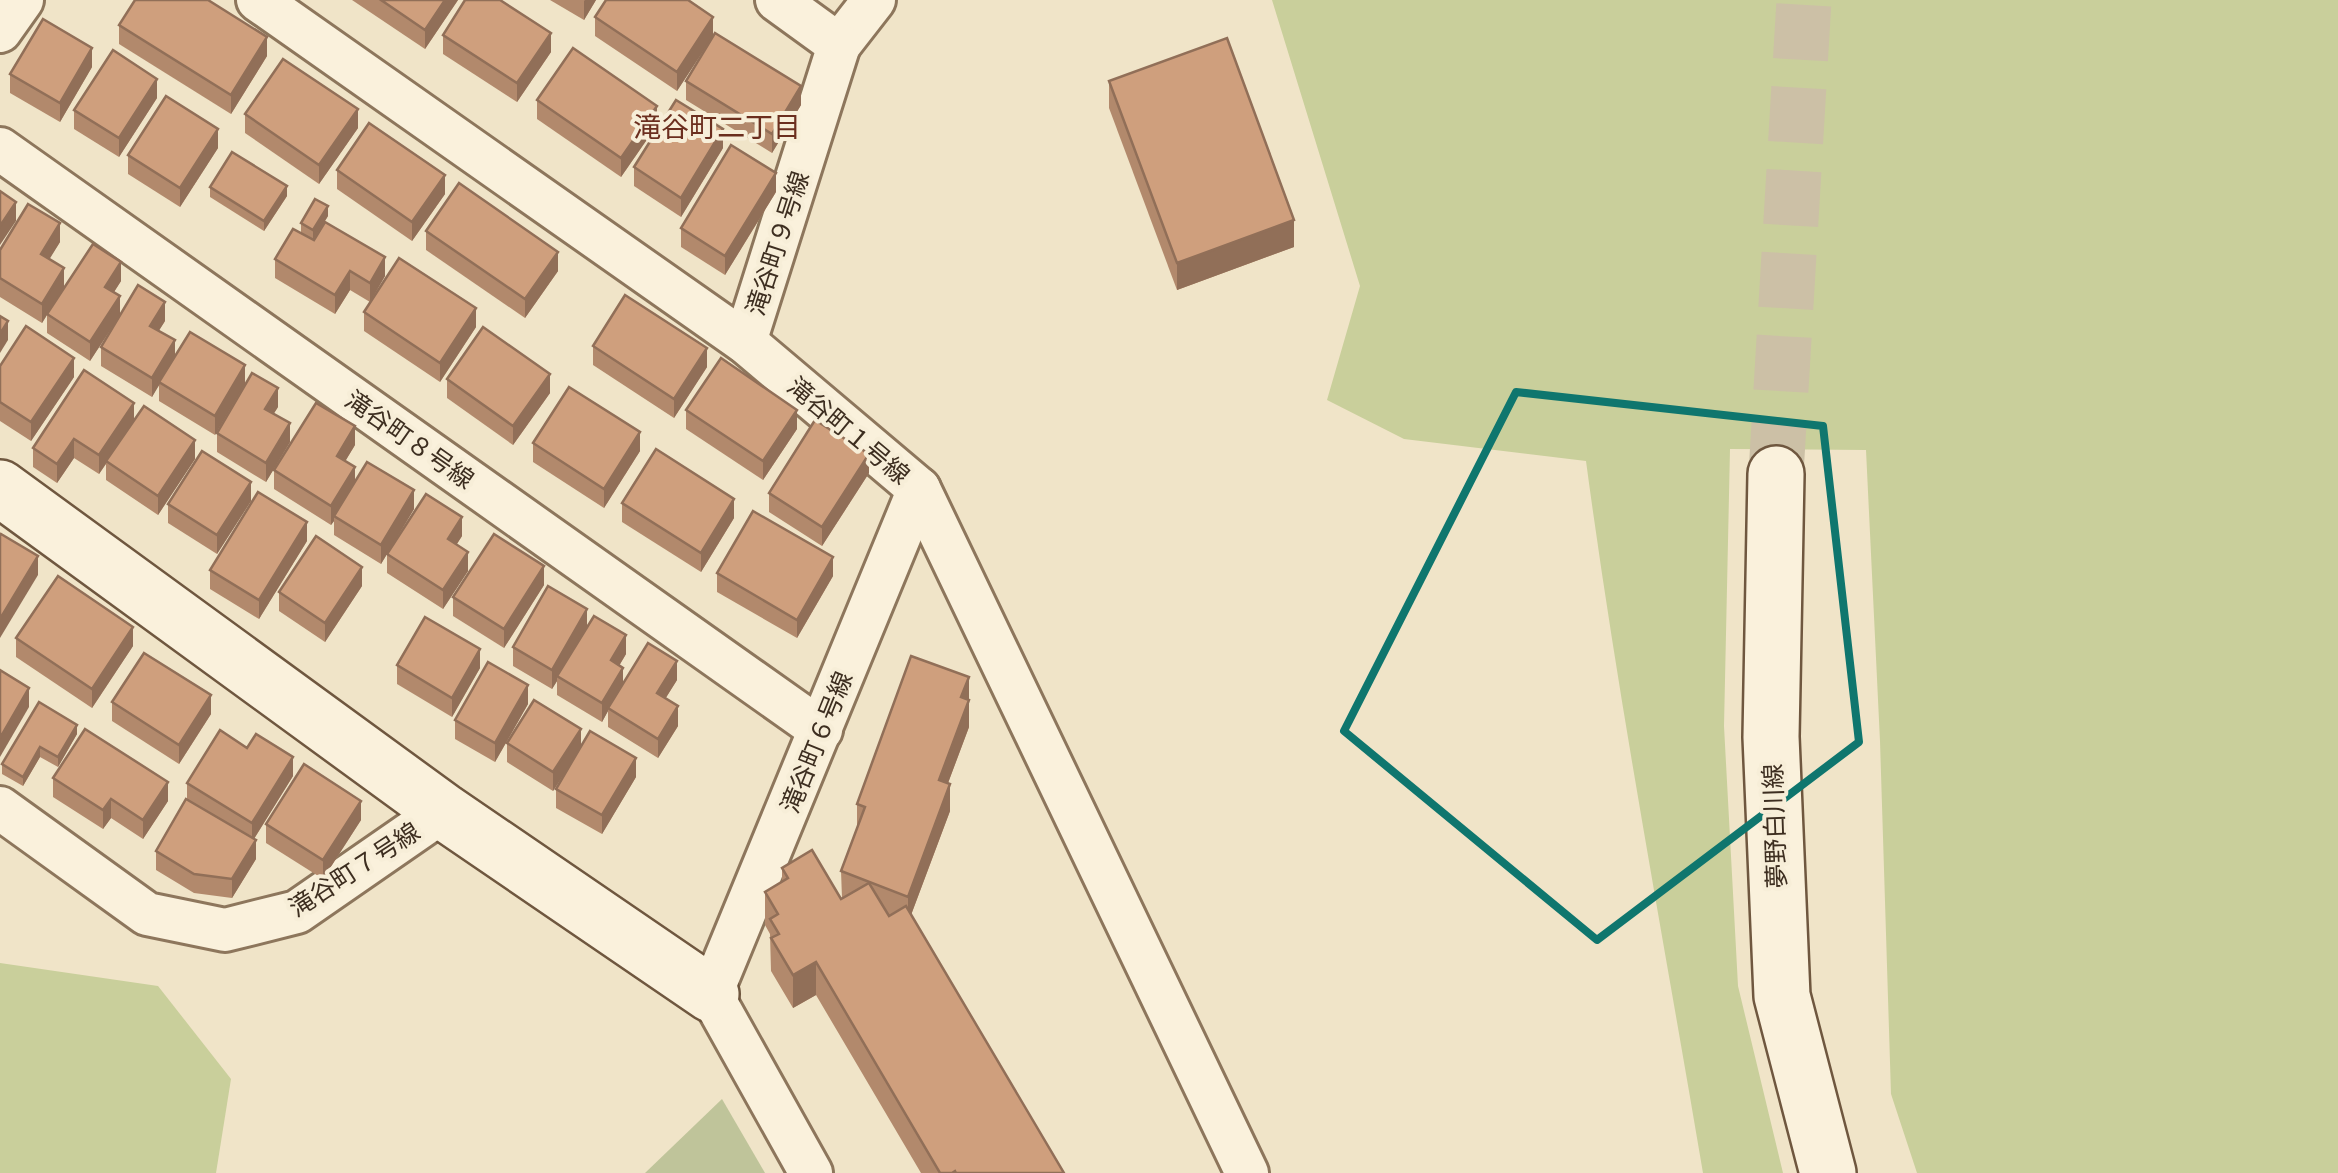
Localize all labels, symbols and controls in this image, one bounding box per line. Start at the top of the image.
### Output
district label: 滝谷町二丁目 [633,108,801,145]
street label: 滝谷町９号線 [738,167,816,319]
street label: 滝谷町１号線 [781,369,917,491]
street label: 滝谷町８号線 [339,382,481,496]
street label: 滝谷町６号線 [773,666,859,818]
street label: 夢野白川線 [1755,763,1793,889]
street label: 滝谷町７号線 [282,814,426,924]

